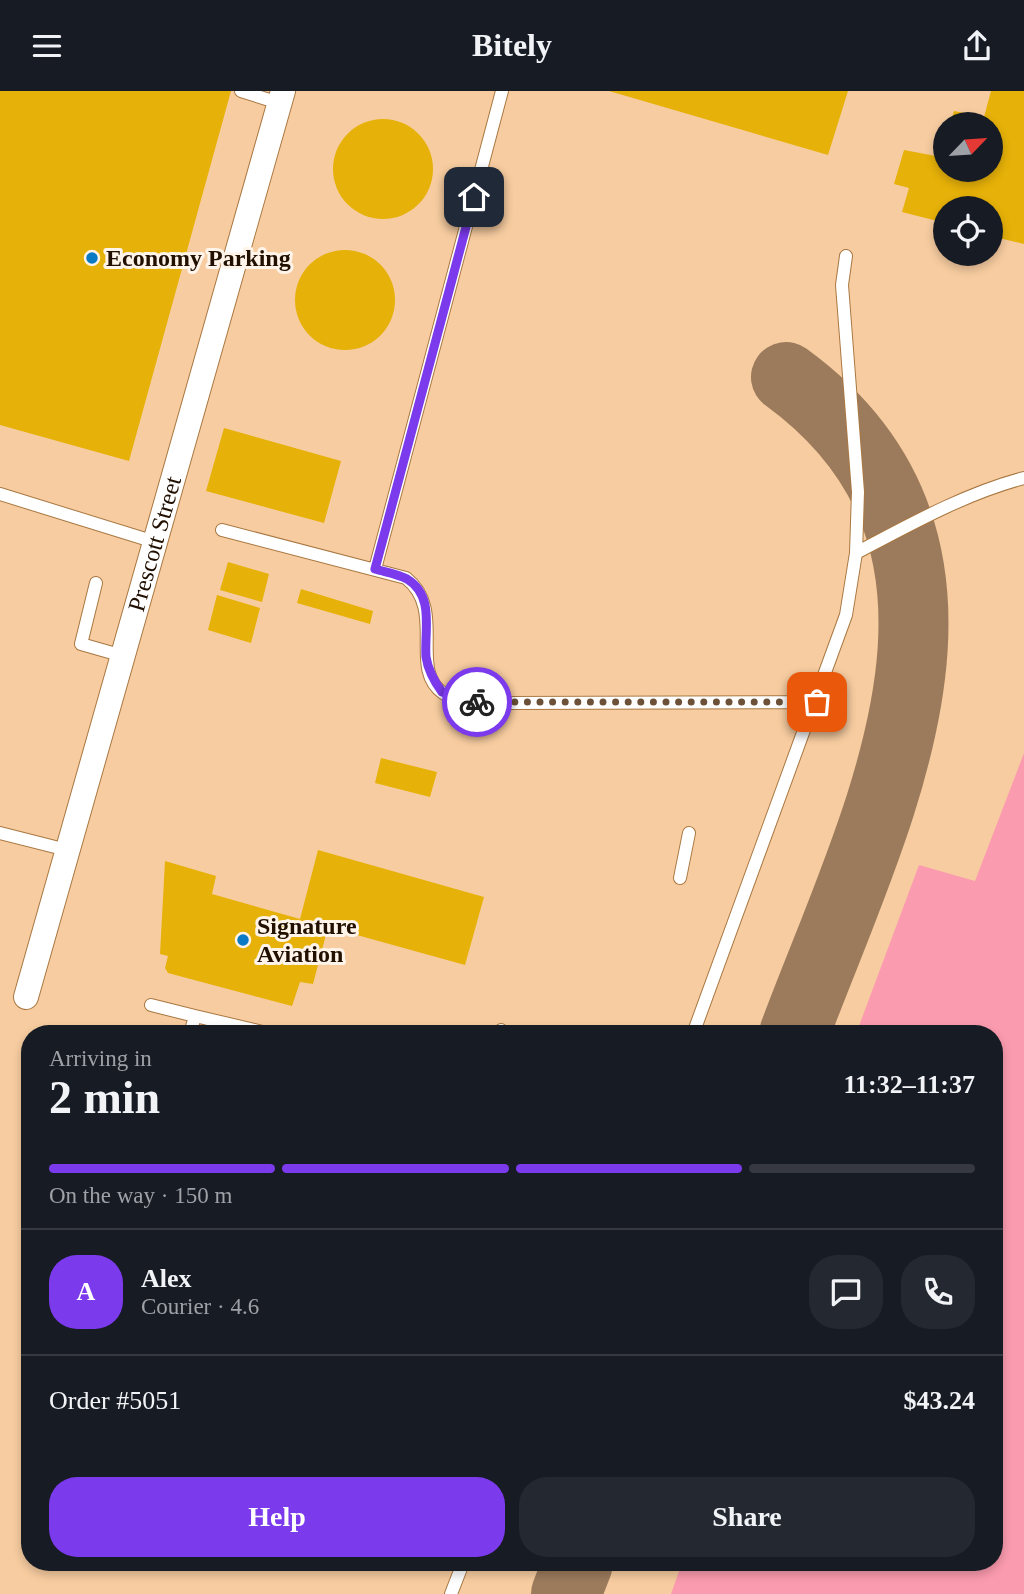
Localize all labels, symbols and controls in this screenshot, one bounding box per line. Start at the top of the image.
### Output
icon: menu [28,27,66,65]
text: Bitely [472,27,552,63]
icon: share [958,27,996,65]
north arrow [933,112,1003,182]
map controls [933,112,1003,266]
pin [444,167,504,227]
icon: home [455,178,493,216]
button: locate [933,196,1003,266]
place label: Economy Parking [106,245,291,271]
marker: Economy Parking [84,250,100,266]
street label: Prescott Street [123,473,186,614]
courier [442,667,512,737]
pin [787,672,847,732]
icon: bike [458,683,496,721]
icon: bag [798,683,836,721]
place label: Signature Aviation [257,913,357,967]
marker: Signature Aviation [235,932,251,948]
text: Arriving in [49,1046,152,1071]
text: 11:32–11:37 [844,1070,975,1099]
text: 2 min [49,1072,160,1123]
text: On the way · 150 m [49,1183,232,1208]
button: chat [809,1255,883,1329]
button: phone [901,1255,975,1329]
text: Alex [141,1264,192,1293]
text: A [77,1277,95,1306]
text: Courier · 4.6 [141,1294,259,1319]
text: Order #5051 [49,1386,181,1415]
text: $43.24 [904,1386,975,1415]
button: Help [49,1477,505,1557]
button: Share [519,1477,975,1557]

